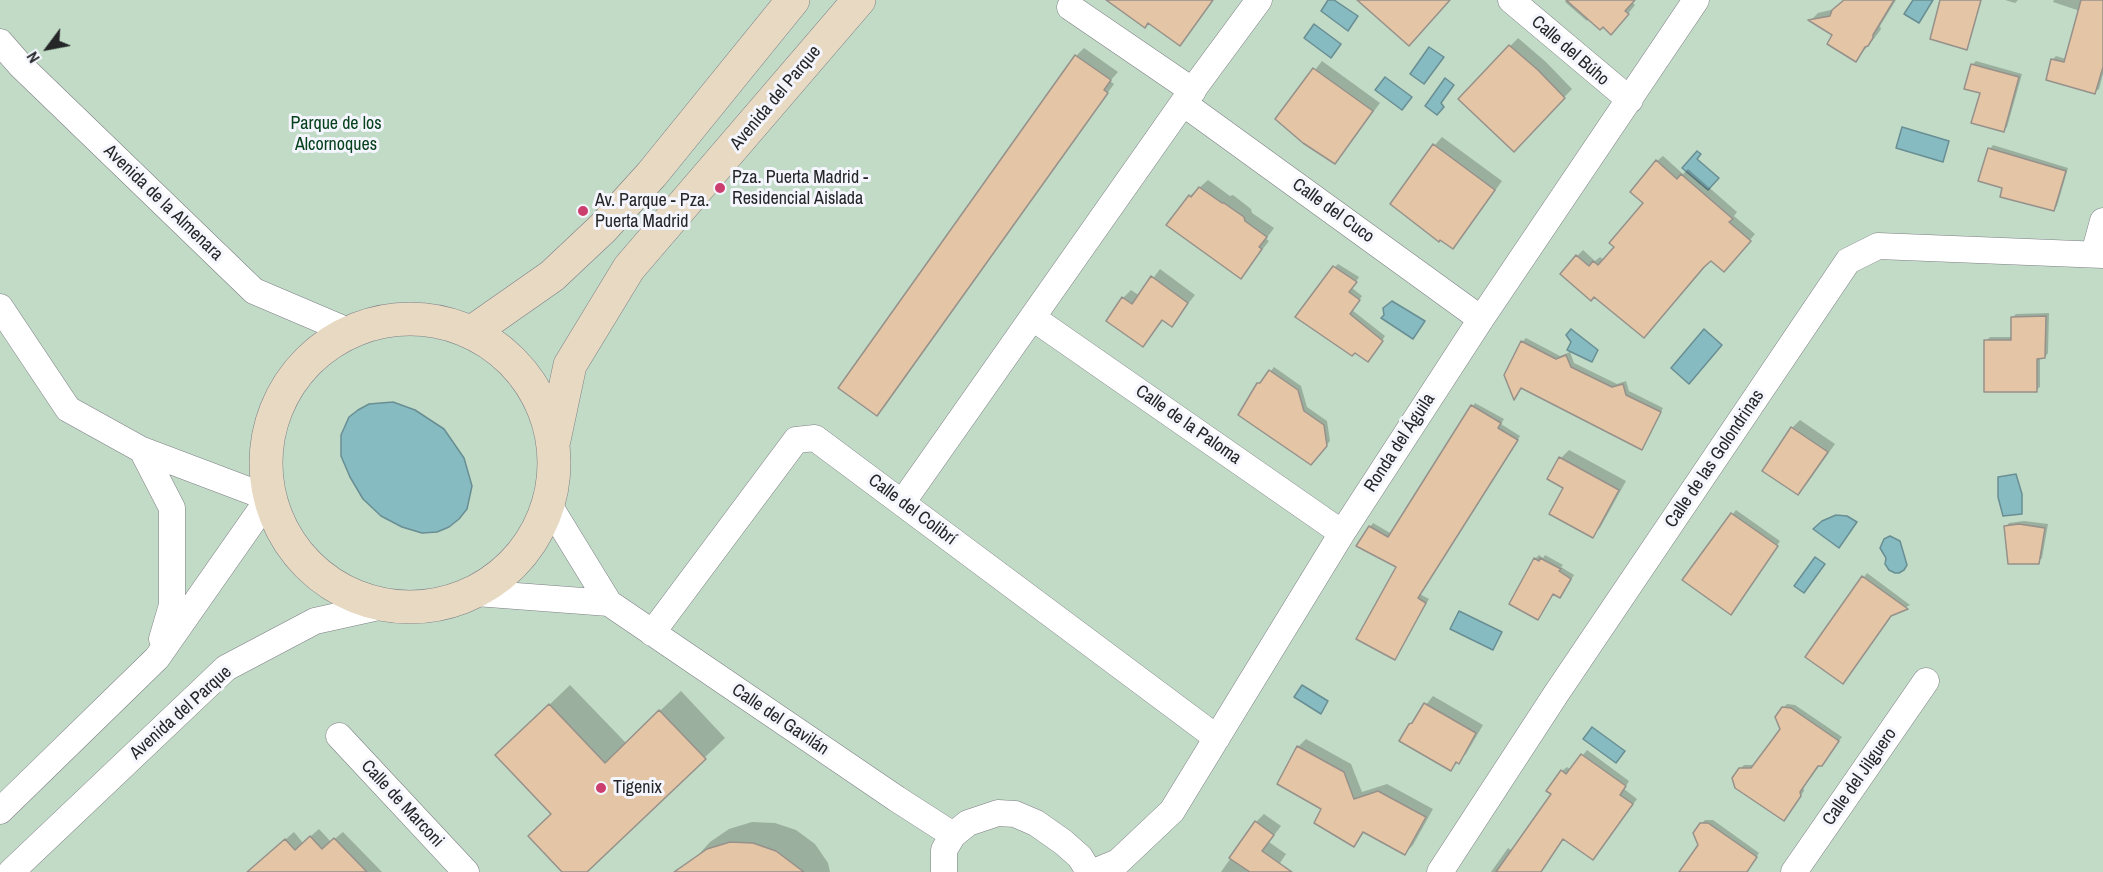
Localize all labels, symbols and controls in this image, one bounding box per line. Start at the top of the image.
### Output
street label: Calle del Búho [1527,11,1613,91]
north arrow [18,18,78,78]
street label: Avenida del Parque [726,41,826,155]
text: N [21,48,45,67]
park label: Parque de los Alcornoques [290,113,382,156]
street label: Avenida de la Almenara [99,141,227,265]
place label: Pza. Puerta Madrid - Residencial Aislada [732,167,868,210]
street label: Calle del Cuco [1288,174,1378,248]
marker: Pza. Puerta Madrid - Residencial Aislada [713,181,727,195]
place label: Av. Parque - Pza. Puerta Madrid [595,190,709,232]
marker: Av. Parque - Pza. Puerta Madrid [576,204,590,218]
street label: Calle de la Paloma [1131,381,1245,469]
street label: Calle de las Golondrinas [1661,386,1769,532]
street label: Ronda del Águila [1360,390,1440,496]
street label: Calle del Colibrí [864,470,960,550]
street label: Avenida del Parque [126,662,236,764]
street label: Calle del Gavilán [727,680,833,760]
street label: Calle del Jilguero [1818,724,1902,830]
street label: Calle de Marconi [356,756,448,852]
place label: Tigenix [613,777,662,799]
marker: Tigenix [594,781,608,795]

